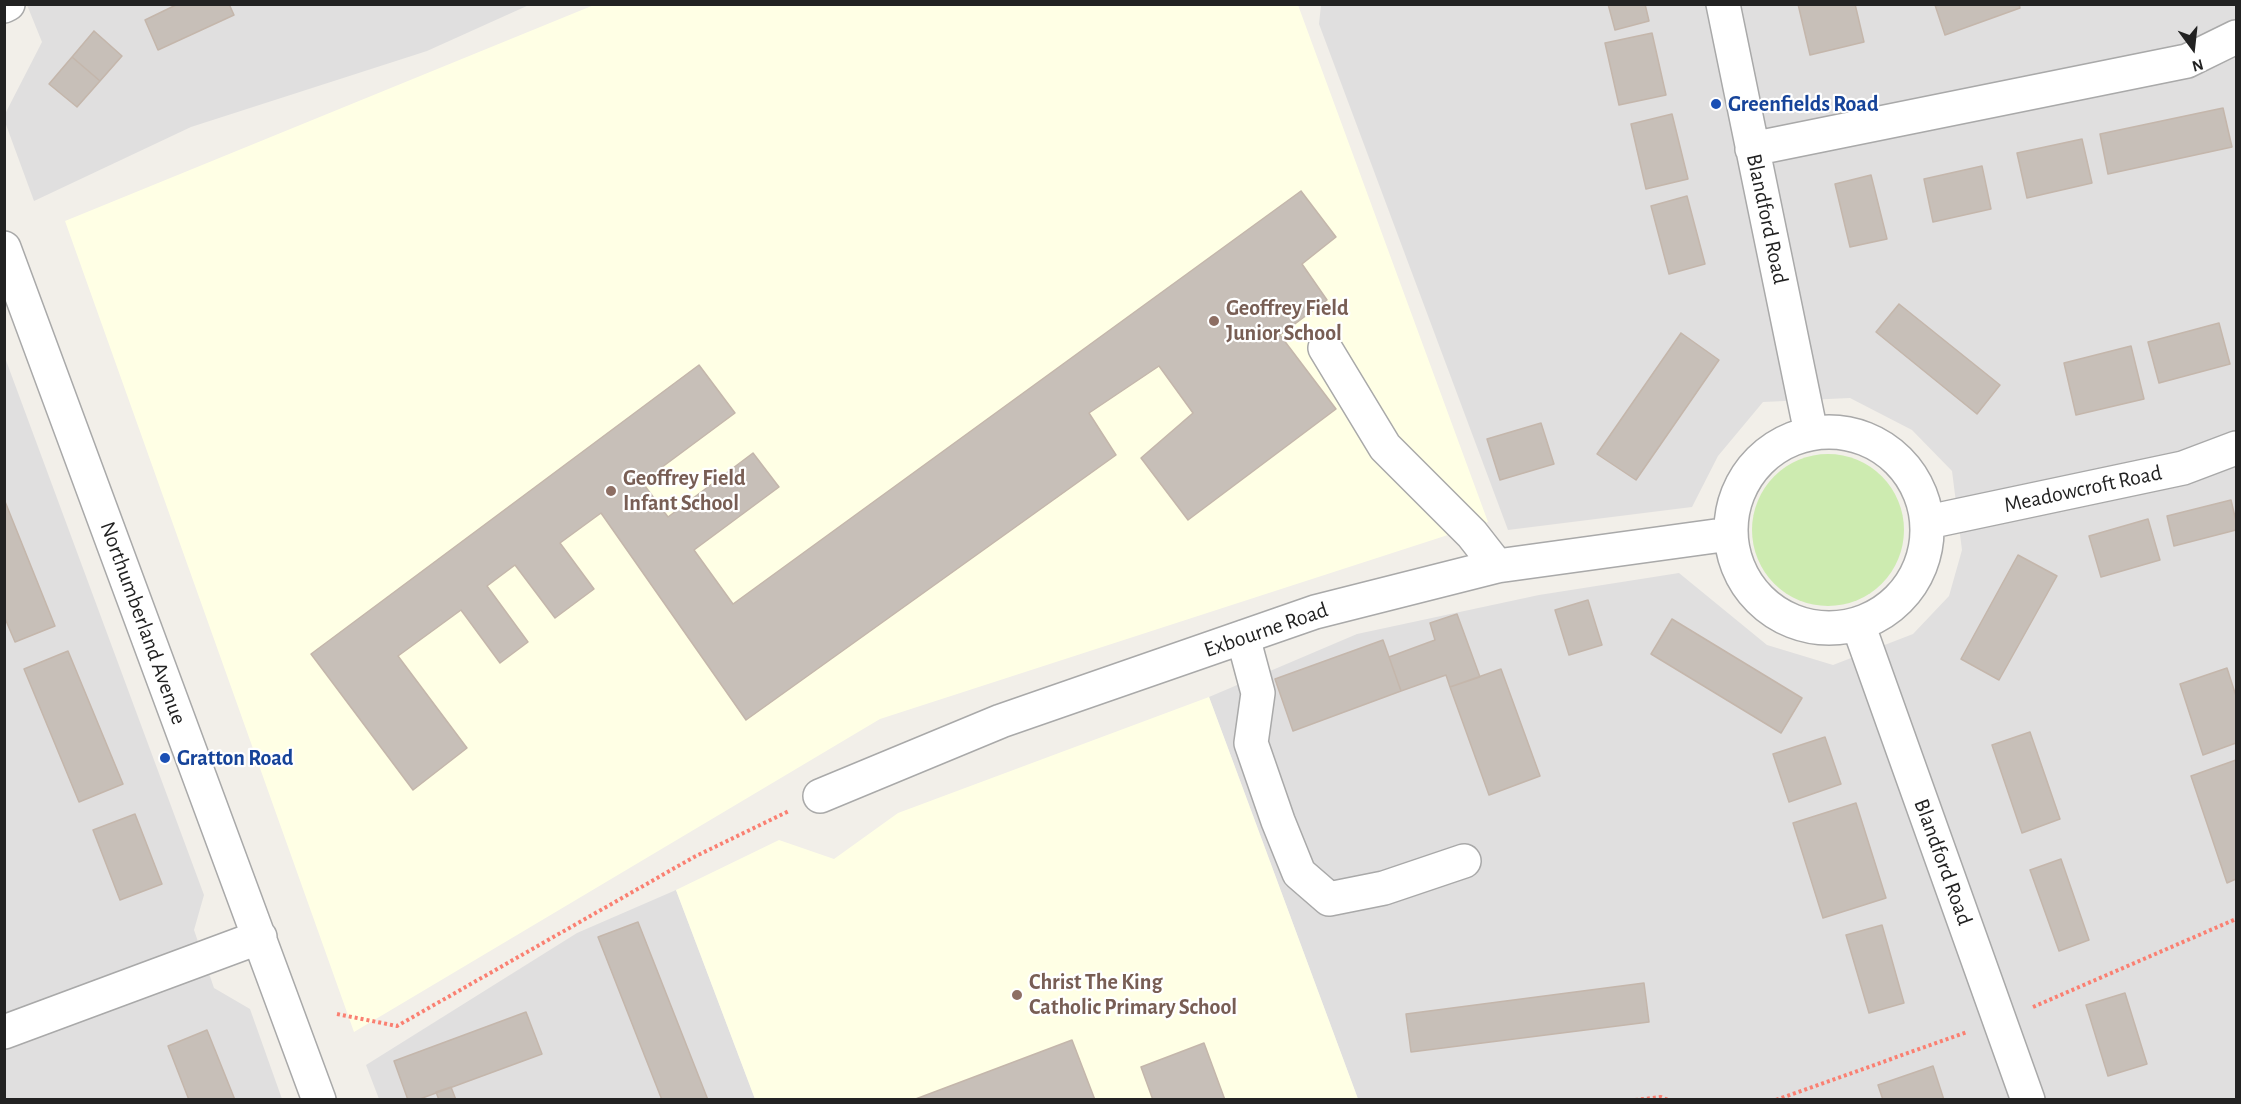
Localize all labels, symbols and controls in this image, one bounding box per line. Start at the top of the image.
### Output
north arrow [2163,18,2223,78]
text: N [2190,56,2205,75]
place label: Greenfields Road [1728,91,1878,117]
marker: Greenfields Road [1709,97,1723,111]
street label: Blandford Road [1740,151,1794,287]
place label: Geoffrey Field Junior School [1226,295,1349,346]
marker: Geoffrey Field Junior School [1207,314,1221,328]
street label: Meadowcroft Road [2002,459,2164,519]
place label: Geoffrey Field Infant School [623,465,746,516]
marker: Geoffrey Field Infant School [604,484,618,498]
street label: Northumberland Avenue [94,518,192,728]
street label: Exbourne Road [1201,596,1331,664]
place label: Gratton Road [177,745,293,771]
marker: Gratton Road [158,751,172,765]
street label: Blandford Road [1908,795,1978,929]
place label: Christ The King Catholic Primary School [1029,969,1237,1020]
marker: Christ The King Catholic Primary School [1010,988,1024,1002]

